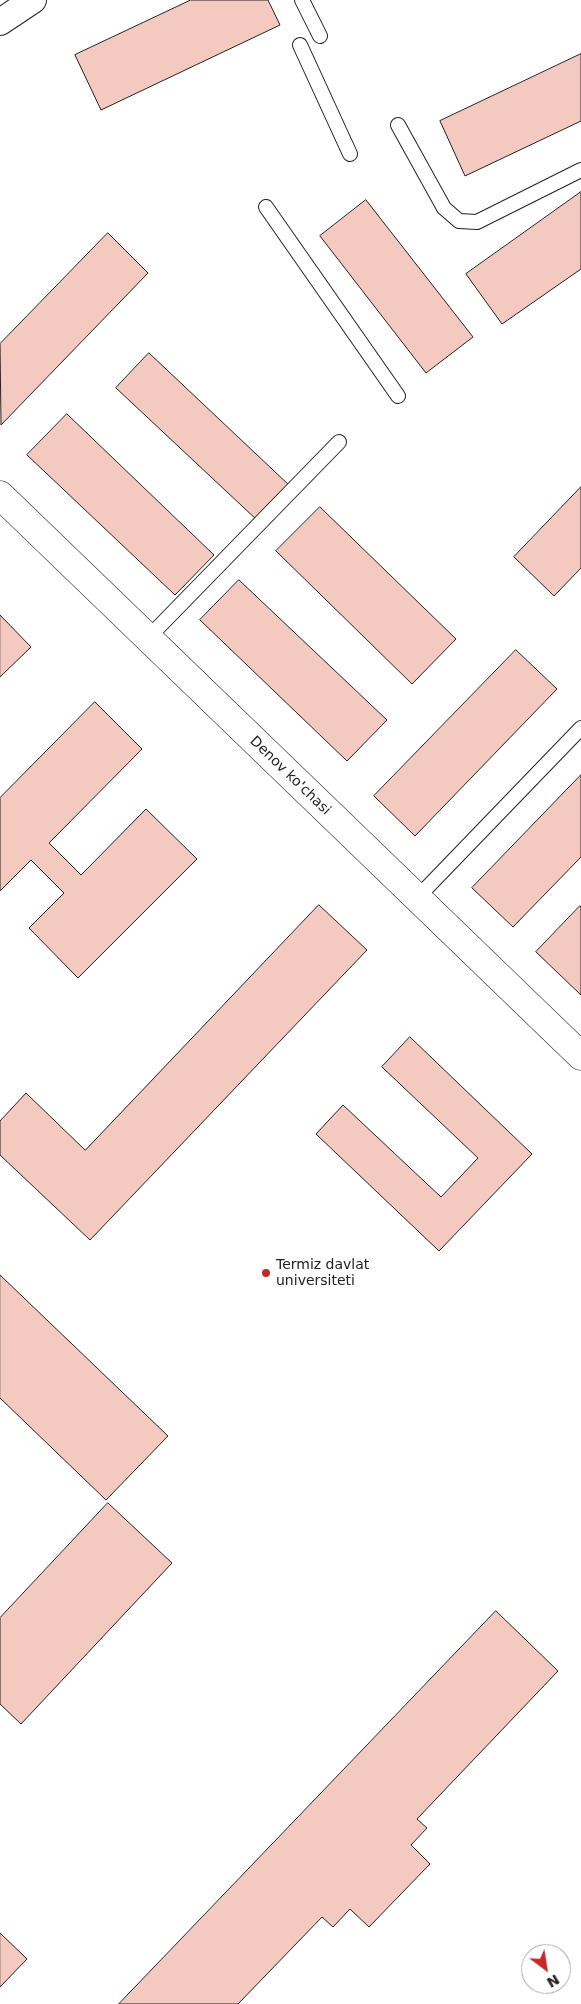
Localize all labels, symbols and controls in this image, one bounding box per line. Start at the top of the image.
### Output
street label: Denov ko'chasi [246,733,334,819]
place label: Termiz davlat universiteti [276,1257,369,1290]
marker: Termiz davlat universiteti [260,1267,272,1279]
north arrow [521,1944,571,1994]
text: N [544,1971,562,1991]

